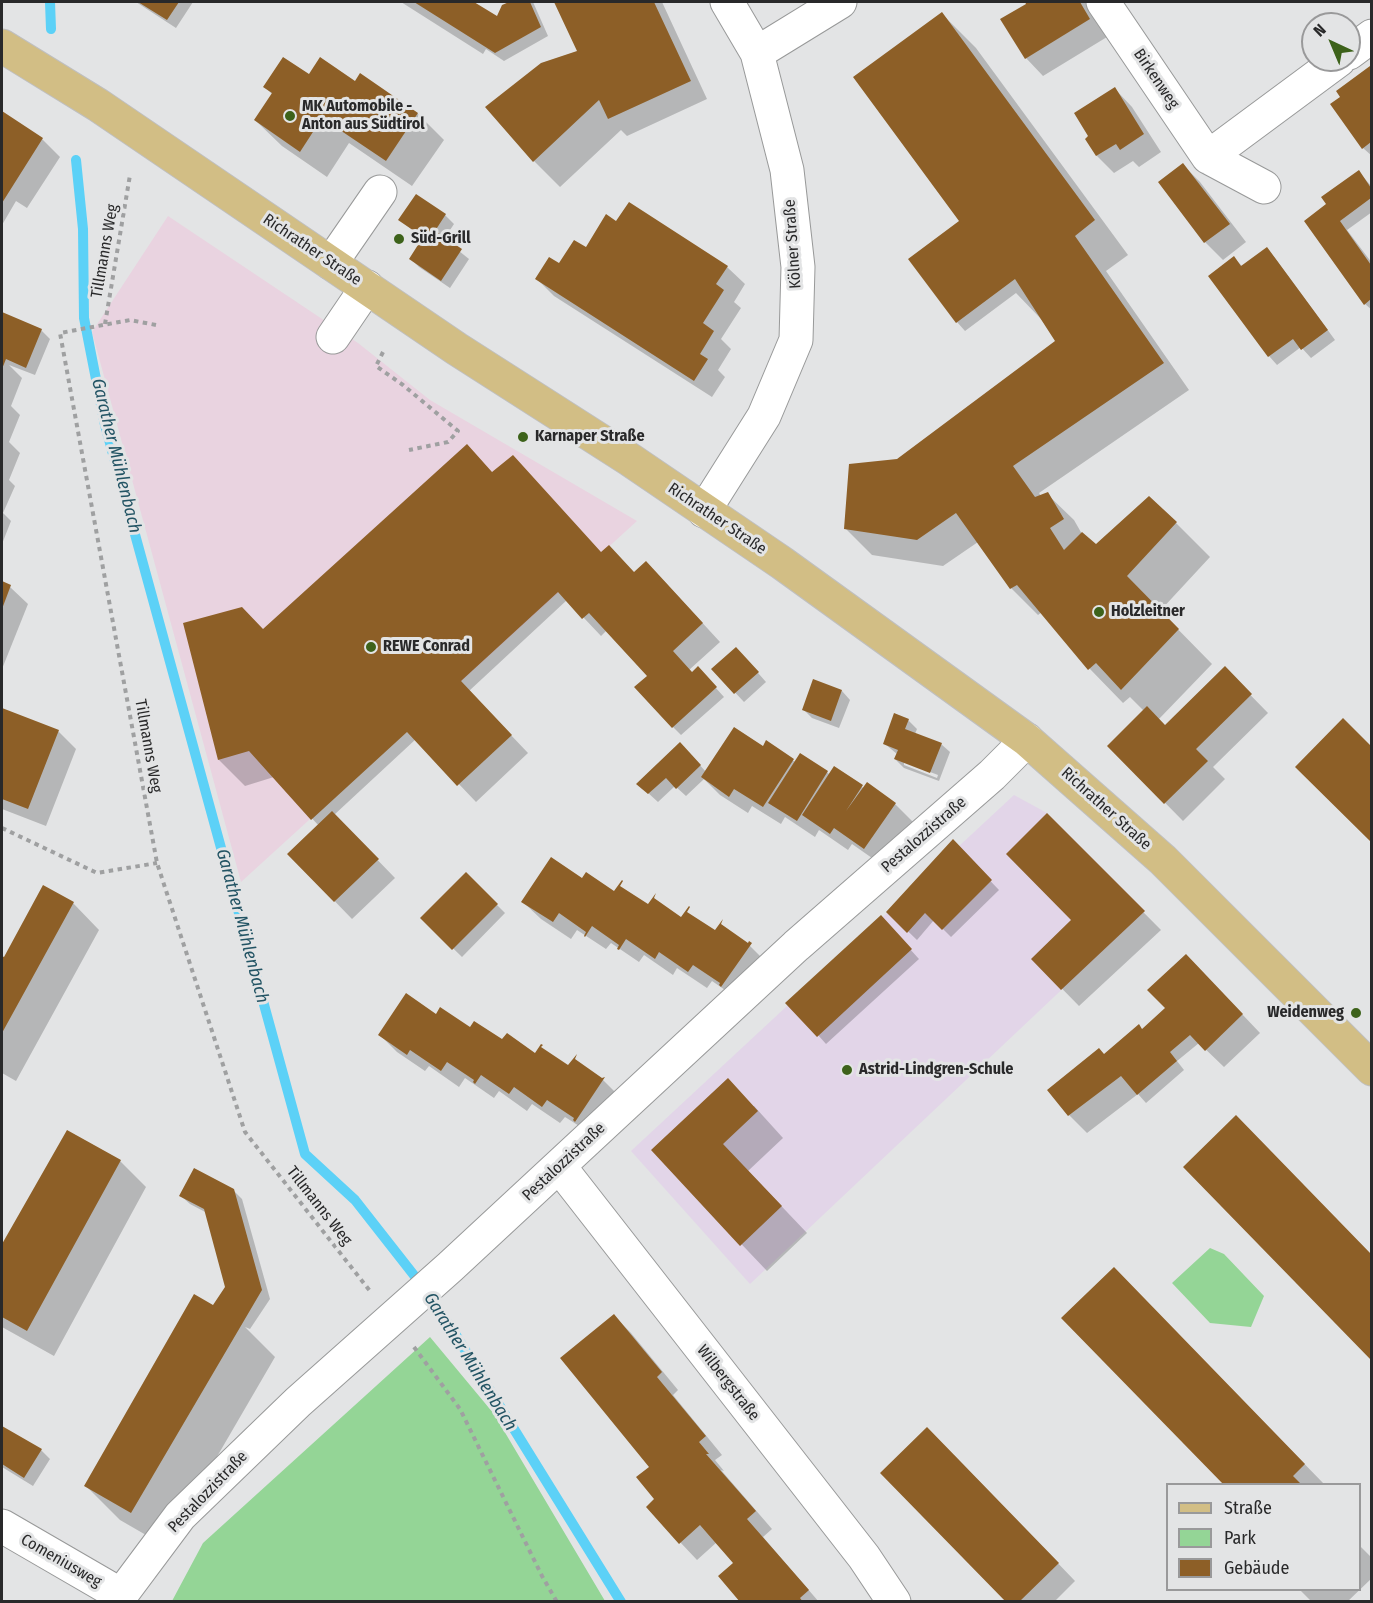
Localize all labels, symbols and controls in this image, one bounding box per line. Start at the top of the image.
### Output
north arrow [1301,12,1361,72]
text: N [1309,20,1330,40]
street label: Birkenweg [1129,45,1183,113]
place label: MK Automobile - Anton aus Südtirol [302,97,425,135]
marker: MK Automobile - Anton aus Südtirol [283,109,297,123]
street label: Kölner Straße [780,199,806,289]
street label: Tillmanns Weg [87,203,123,299]
street label: Richrather Straße [259,210,365,290]
place label: Süd-Grill [411,229,471,249]
marker: Süd-Grill [392,232,406,246]
water label: Garather Mühlenbach [86,376,146,536]
place label: Karnaper Straße [535,427,645,447]
marker: Karnaper Straße [516,430,530,444]
street label: Richrather Straße [664,479,770,559]
place label: Holzleitner [1111,602,1185,622]
marker: Holzleitner [1092,605,1106,619]
place label: REWE Conrad [383,637,470,657]
marker: REWE Conrad [364,640,378,654]
street label: Tillmanns Weg [130,698,166,794]
street label: Richrather Straße [1057,764,1155,854]
street label: Pestalozzistraße [878,793,970,877]
water label: Garather Mühlenbach [211,847,273,1005]
place label: Weidenweg [1267,1003,1344,1023]
marker: Weidenweg [1349,1006,1363,1020]
place label: Astrid-Lindgren-Schule [859,1060,1013,1080]
marker: Astrid-Lindgren-Schule [840,1063,854,1077]
street label: Pestalozzistraße [519,1119,609,1205]
street label: Tillmanns Weg [282,1163,356,1249]
water label: Garather Mühlenbach [419,1289,521,1435]
street label: Wilbergstraße [692,1341,764,1425]
street label: Pestalozzistraße [164,1447,252,1537]
legend [1166,1483,1361,1591]
text: Straße [1224,1497,1272,1519]
text: Park [1224,1527,1256,1549]
street label: Comeniusweg [17,1530,105,1592]
text: Gebäude [1224,1557,1289,1579]

